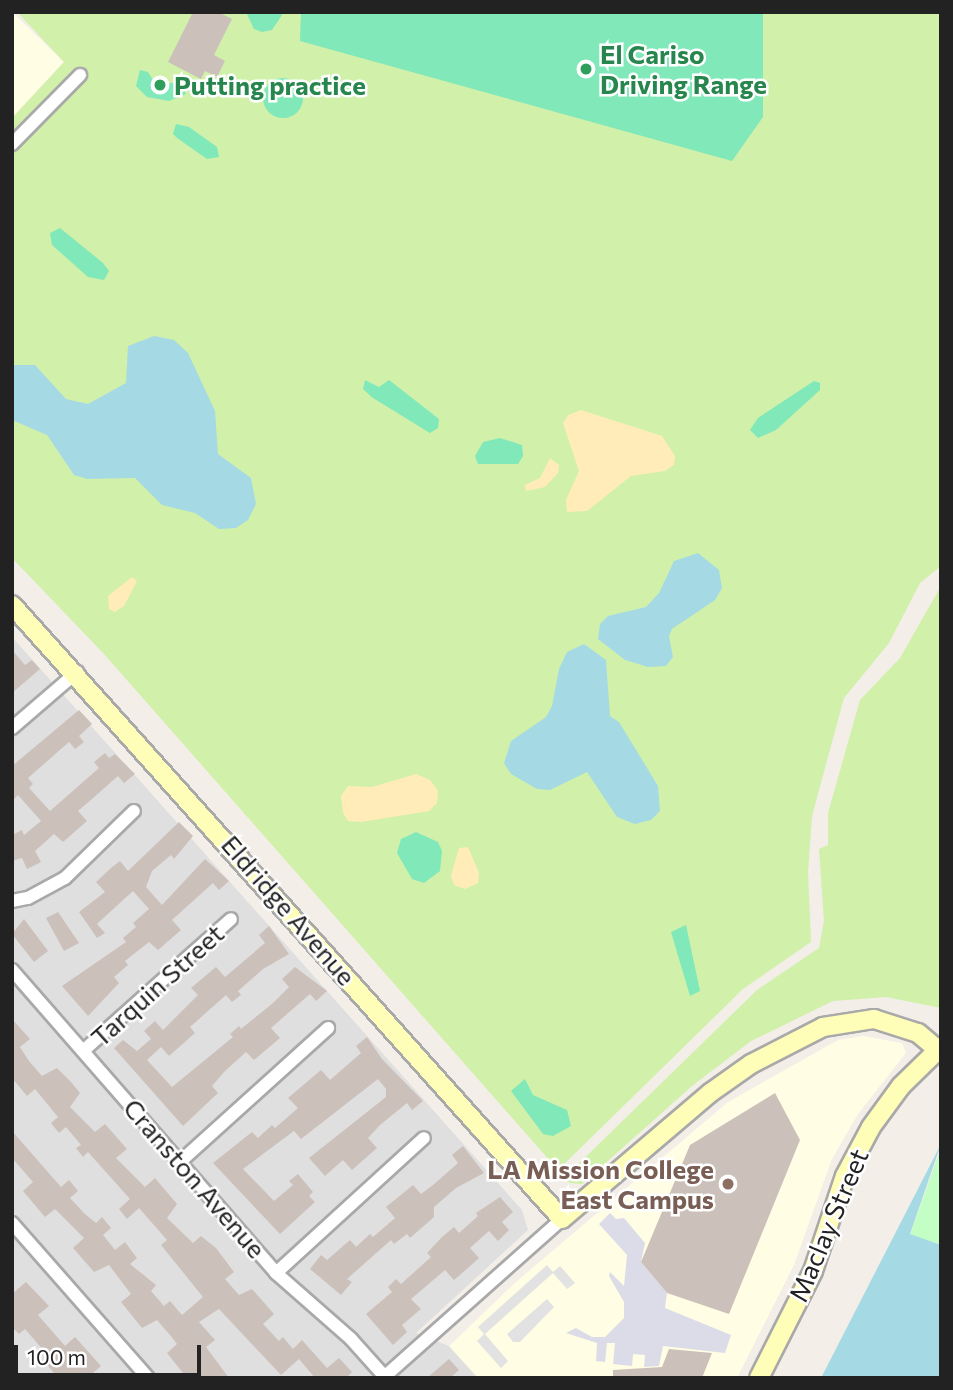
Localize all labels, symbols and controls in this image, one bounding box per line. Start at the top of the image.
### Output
place label: El Cariso Driving Range [600,38,767,100]
marker: El Cariso Driving Range [578,61,594,77]
place label: Putting practice [174,69,366,101]
marker: Putting practice [152,77,168,93]
street label: Eldridge Avenue [215,829,363,991]
street label: Tarquin Street [84,917,230,1053]
street label: Cranston Avenue [117,1092,273,1264]
street label: Maclay Street [782,1144,874,1306]
place label: LA Mission College East Campus [487,1153,714,1214]
marker: LA Mission College East Campus [720,1176,736,1192]
scale bar [18,1330,205,1374]
text: 100 m [27,1344,86,1369]

